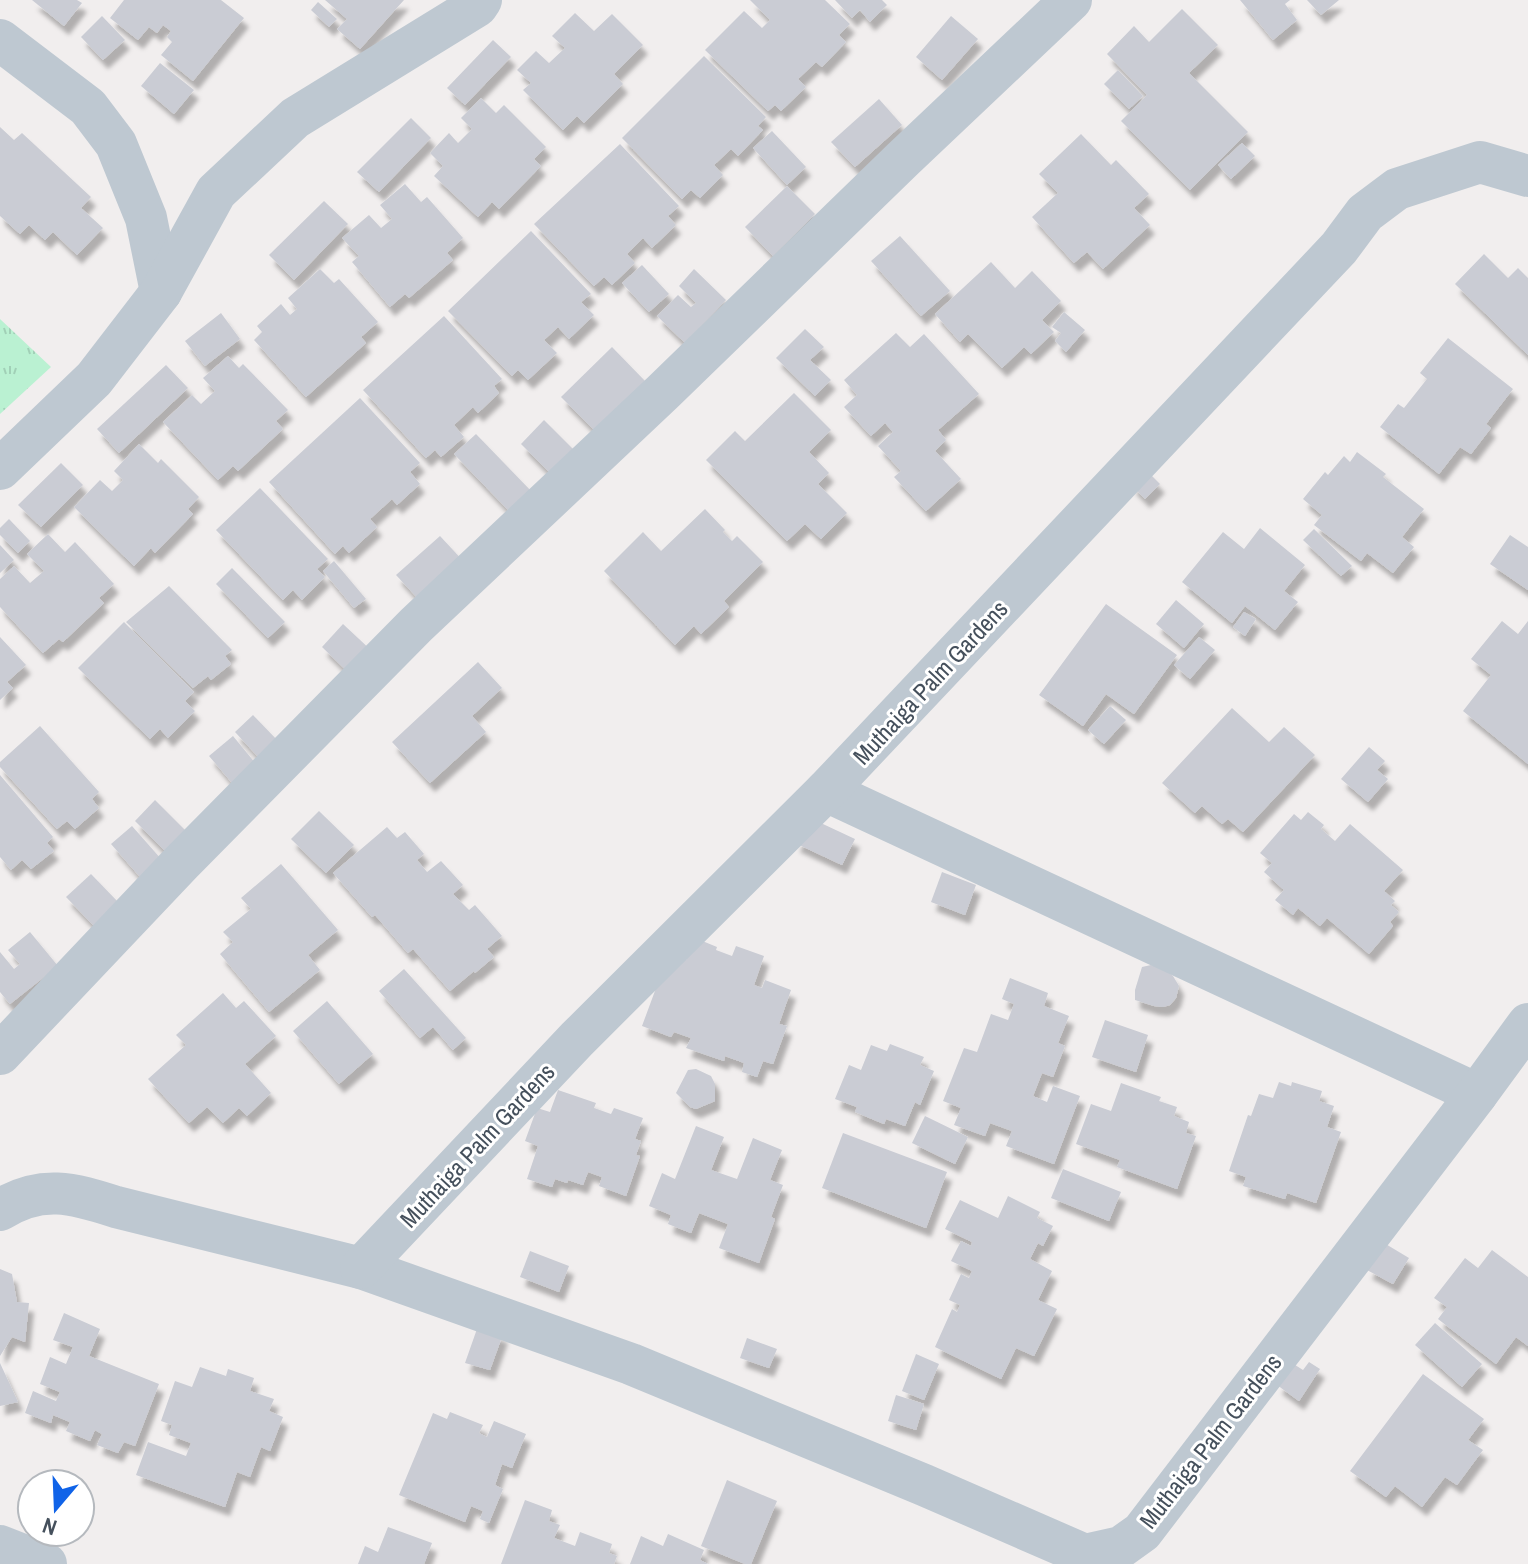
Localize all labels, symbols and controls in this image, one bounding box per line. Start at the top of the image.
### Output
street label: Muthaiga Palm Gardens [846,593,1014,771]
street label: Muthaiga Palm Gardens [393,1056,561,1234]
street label: Muthaiga Palm Gardens [1132,1347,1288,1535]
north arrow [16,1468,96,1548]
text: N [38,1511,61,1543]

